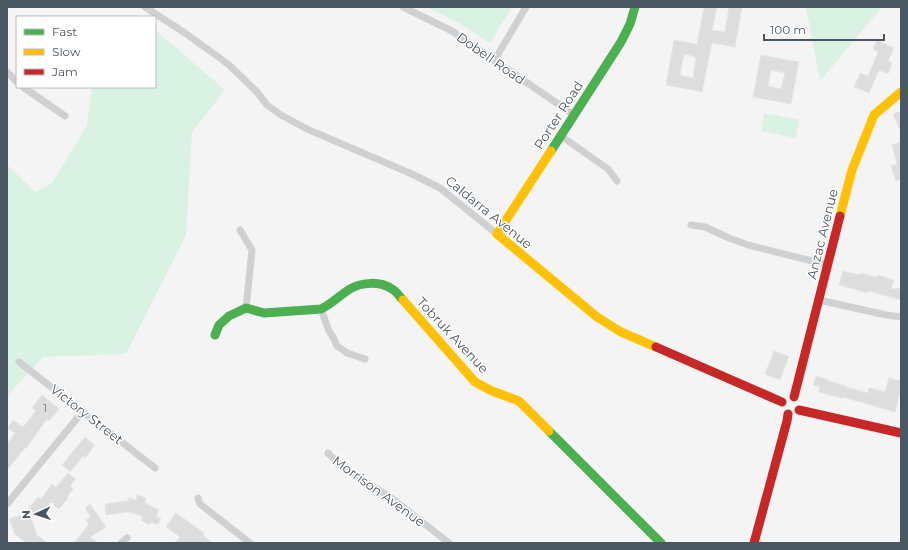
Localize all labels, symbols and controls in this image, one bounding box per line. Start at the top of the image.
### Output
legend [16,16,156,88]
scale bar [764,16,884,42]
text: 100 m [770,22,806,37]
text: Fast [52,24,77,39]
street label: Dobell Road [454,29,528,87]
text: Slow [52,44,81,59]
text: Jam [51,64,78,79]
street label: Porter Road [530,78,586,152]
street label: Caldarra Avenue [443,172,536,252]
street label: Anzac Avenue [803,187,841,281]
street label: Tobruk Avenue [414,294,492,376]
street label: Victory Street [47,381,127,447]
house number: 1 [43,401,47,415]
street label: Morrison Avenue [330,452,428,530]
north arrow [16,494,56,534]
text: N [19,510,33,519]

